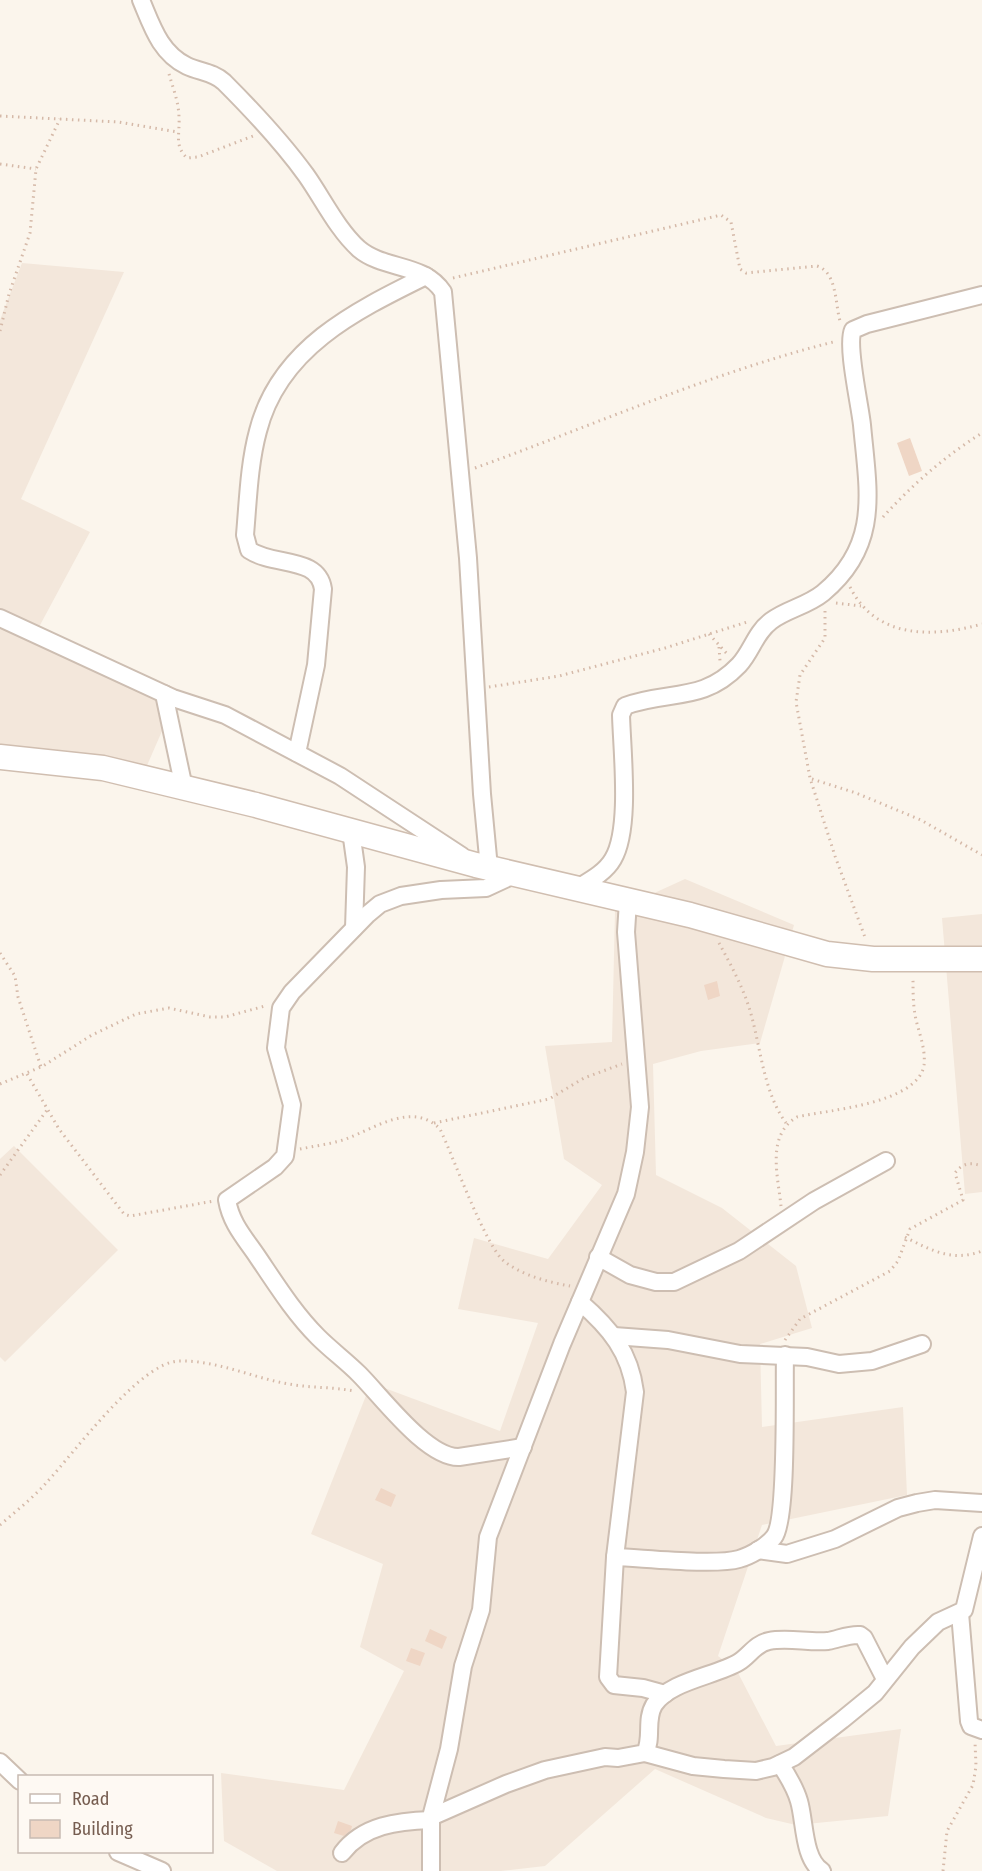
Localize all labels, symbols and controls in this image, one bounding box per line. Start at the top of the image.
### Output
legend [18,1775,213,1853]
text: Road [72,1788,109,1810]
text: Building [72,1818,133,1840]

